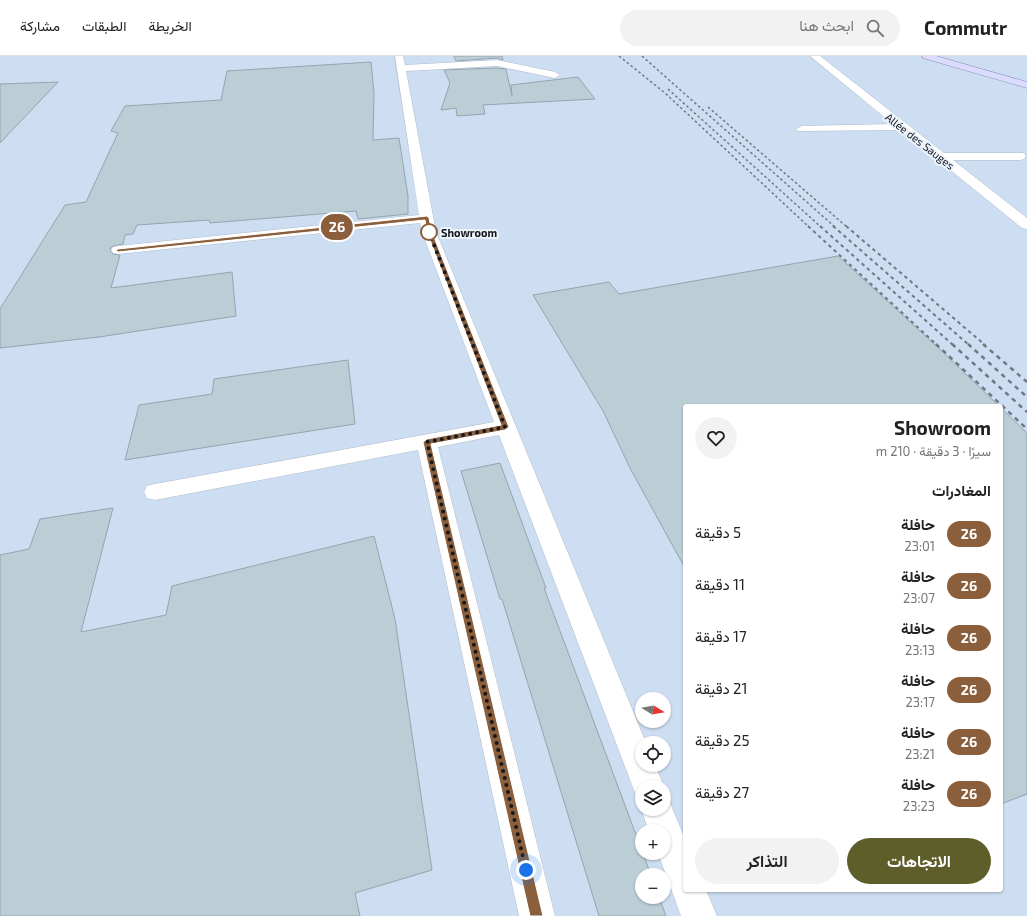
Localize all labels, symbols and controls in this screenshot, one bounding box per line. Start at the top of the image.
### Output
search box [620,10,900,46]
text: ابحث هنا [799,16,854,34]
text: Commutr [924,16,1007,39]
text: مشاركة [20,17,60,34]
text: الطبقات [82,17,126,34]
text: الخريطة [148,17,192,34]
icon: search [864,17,886,39]
street label: Allée des Sauges [883,110,957,172]
line badge: 26 [319,214,355,240]
text: 26 [329,218,345,235]
marker: Showroom [420,223,438,241]
place label: Showroom [441,226,497,239]
text: Showroom [894,416,991,439]
button: heart [695,417,737,459]
text: سيرًا · 3 دقيقة · 210 m [876,443,991,459]
text: المغادرات [932,481,991,499]
text: حافلة [901,515,935,533]
text: 5 دقيقة [695,523,741,541]
text: 26 [961,525,977,542]
text: 23:01 [904,538,935,554]
text: حافلة [901,567,935,585]
text: 11 دقيقة [695,575,745,593]
text: 26 [961,577,977,594]
text: 23:07 [903,590,935,606]
text: حافلة [901,619,935,637]
text: 17 دقيقة [695,627,747,645]
text: 26 [961,629,977,646]
text: 23:13 [905,642,935,658]
text: حافلة [901,671,935,689]
text: 21 دقيقة [695,679,747,697]
text: 26 [961,681,977,698]
north arrow [635,692,671,728]
map controls [635,692,671,904]
text: 23:17 [906,694,935,710]
text: حافلة [901,723,935,741]
text: 25 دقيقة [695,731,750,749]
text: 26 [961,733,977,750]
button: locate [635,736,671,772]
text: 23:21 [905,746,935,762]
text: حافلة [901,775,935,793]
button: layers [635,780,671,816]
text: 27 دقيقة [695,783,749,801]
text: 26 [961,785,977,802]
text: 23:23 [903,798,935,814]
button: + [635,824,671,860]
button: التذاكر [695,838,839,884]
button: الاتجاهات [847,838,991,884]
your location [516,860,536,880]
button: − [635,868,671,904]

